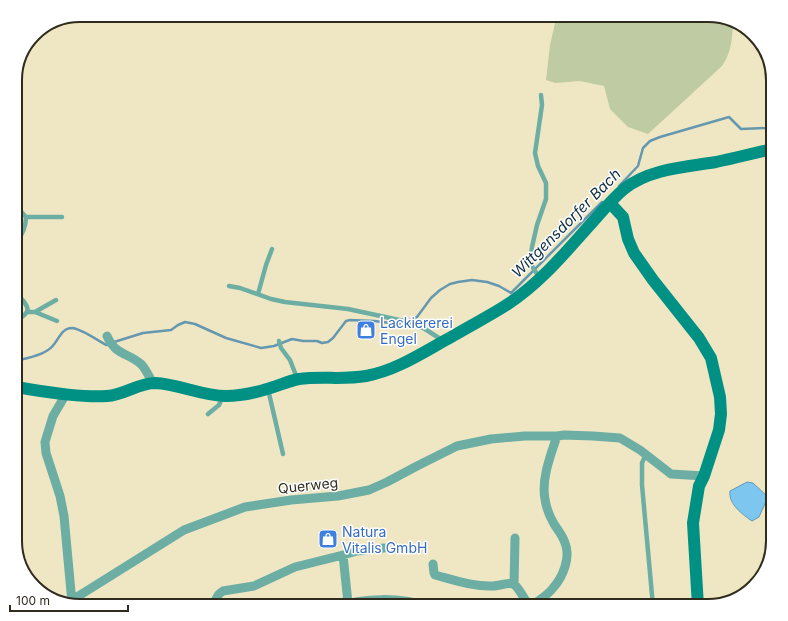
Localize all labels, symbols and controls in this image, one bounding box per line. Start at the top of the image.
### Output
water label: Wittgensdorfer Bach [507,164,625,282]
place label: Lackiererei Engel [380,314,453,347]
shop icon: Lackiererei Engel [355,319,377,341]
street label: Querweg [277,473,339,497]
place label: Natura Vitalis GmbH [342,523,427,556]
shop icon: Natura Vitalis GmbH [317,528,339,550]
scale bar [10,587,128,613]
text: 100 m [16,593,50,608]

